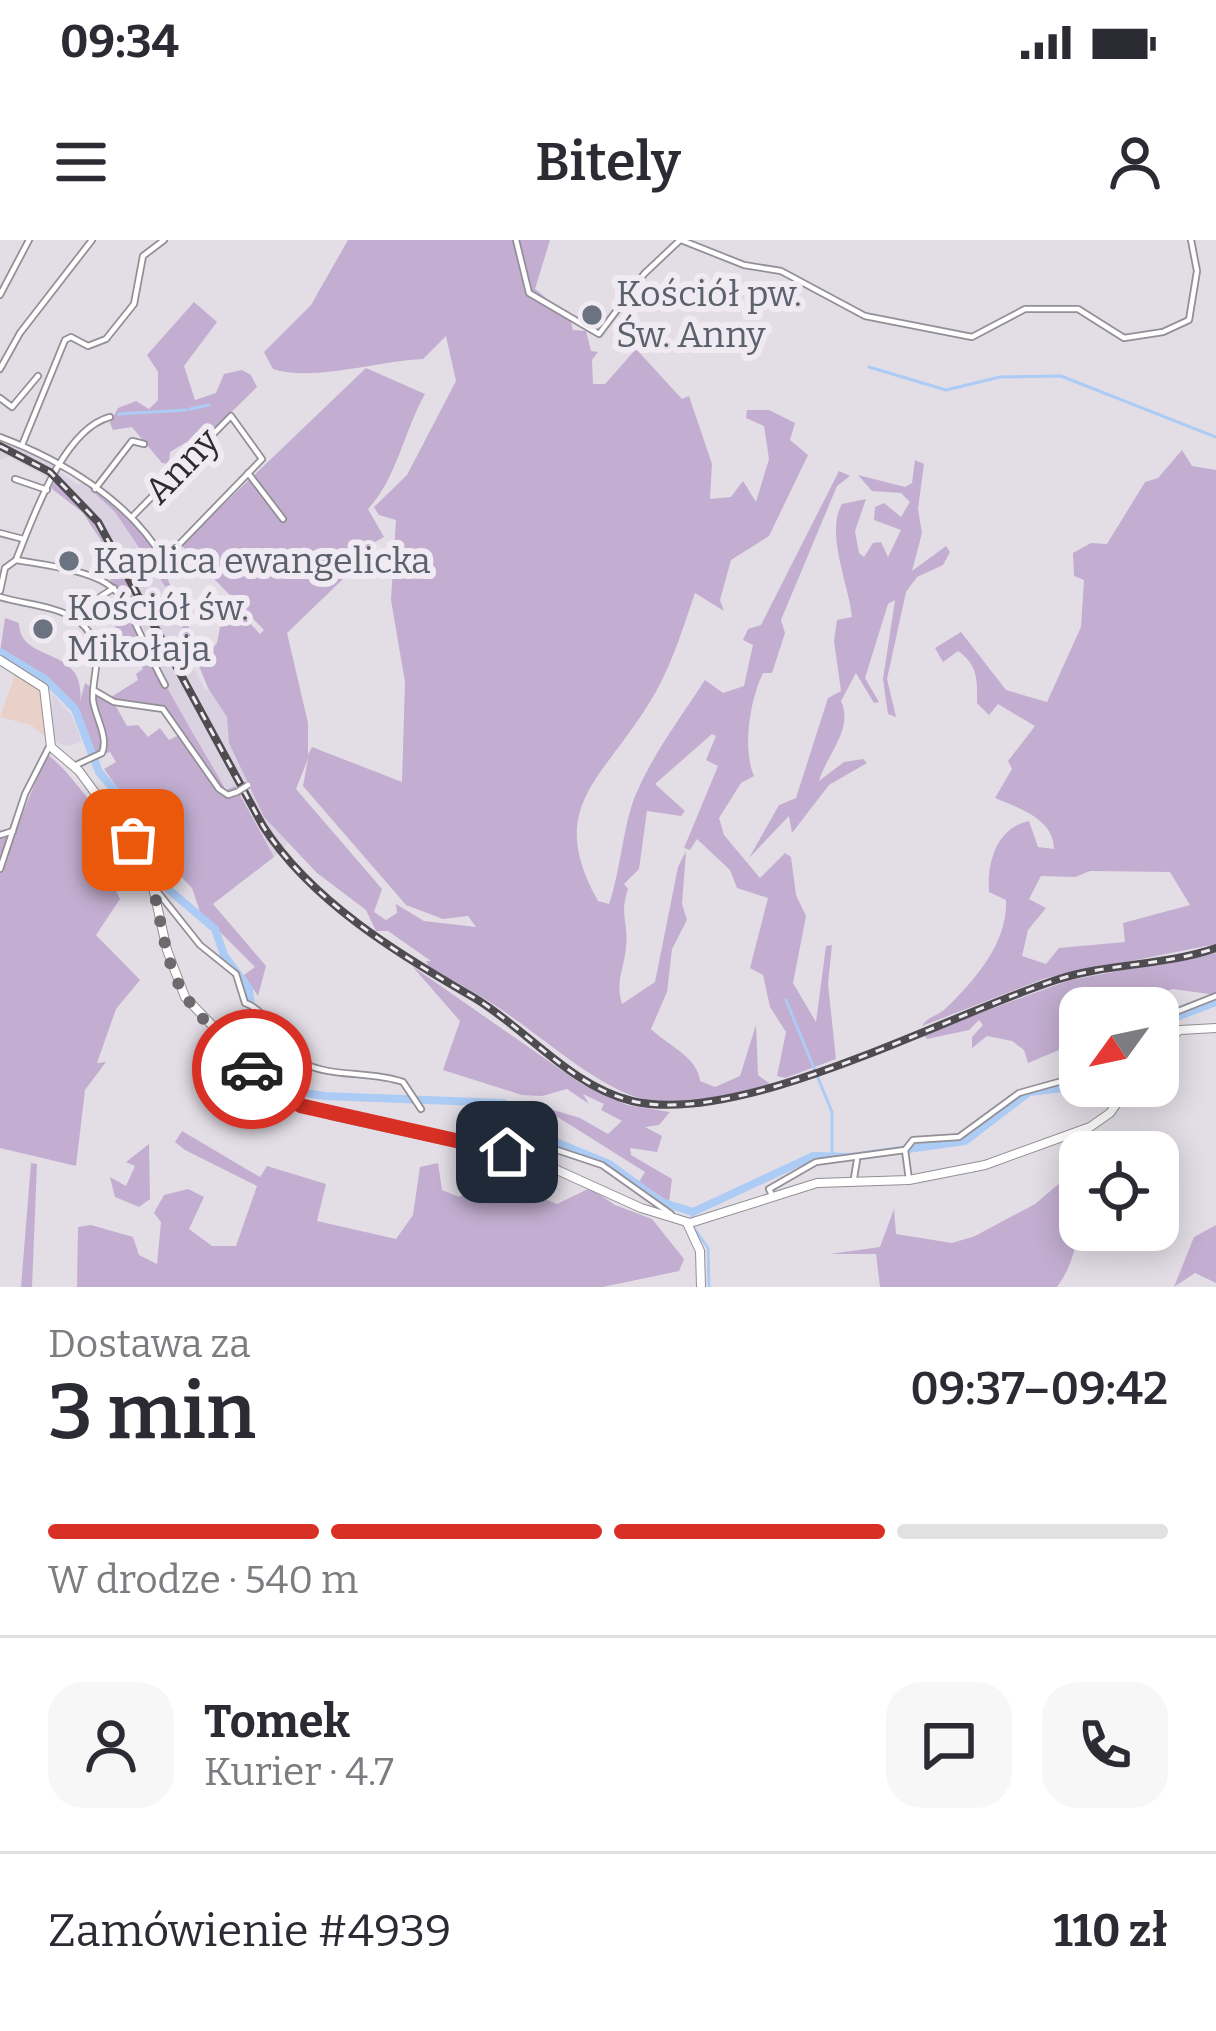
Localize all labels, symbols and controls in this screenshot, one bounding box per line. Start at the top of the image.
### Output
text: 09:34 [60,15,179,69]
icon: menu [48,129,114,195]
icon: person [1102,129,1168,195]
text: Bitely [535,130,681,194]
place label: Kościół pw. Św. Anny [616,272,802,357]
marker: Kościół pw. Św. Anny [579,302,605,328]
street label: Anny [135,418,229,513]
place label: Kaplica ewangelicka [93,539,431,583]
marker: Kaplica ewangelicka [56,548,82,574]
place label: Kościół św. Mikołaja [67,586,249,671]
marker: Kościół św. Mikołaja [30,616,56,642]
pin [82,789,184,891]
icon: bag [100,807,166,873]
north arrow [1059,987,1179,1107]
map controls [1059,987,1179,1251]
courier [192,1009,312,1129]
icon: car [219,1036,285,1102]
pin [456,1101,558,1203]
icon: home [474,1119,540,1185]
button: locate [1059,1131,1179,1251]
text: Dostawa za [48,1321,251,1367]
text: 09:37–09:42 [910,1362,1168,1416]
text: 3 min [48,1365,256,1459]
text: W drodze · 540 m [48,1557,358,1603]
button: person [48,1682,174,1808]
button: chat [886,1682,1012,1808]
button: phone [1042,1682,1168,1808]
text: Tomek [204,1695,350,1749]
text: Kurier · 4.7 [204,1749,394,1795]
text: Zamówienie #4939 [48,1904,451,1958]
text: 110 zł [1053,1904,1168,1958]

